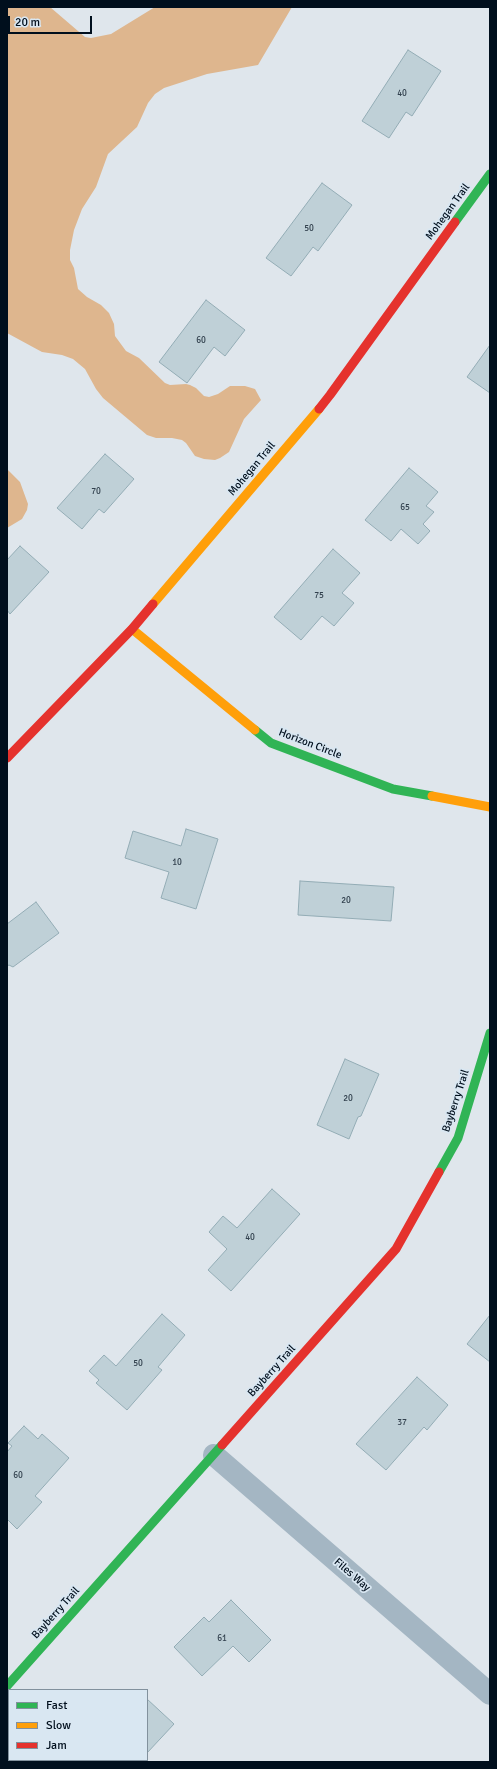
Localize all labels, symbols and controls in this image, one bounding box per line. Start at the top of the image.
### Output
scale bar [10,8,94,34]
text: 20 m [15,15,40,30]
house number: 40 [397,89,407,99]
street label: Mohegan Trail [423,181,473,243]
house number: 50 [304,224,314,234]
house number: 60 [196,336,206,346]
street label: Mohegan Trail [226,439,278,499]
house number: 70 [91,487,101,497]
house number: 65 [400,503,410,513]
house number: 75 [314,591,324,601]
street label: Horizon Circle [277,726,343,762]
house number: 10 [172,858,182,868]
house number: 20 [341,896,351,906]
street label: Bayberry Trail [440,1068,472,1134]
house number: 20 [343,1094,353,1104]
house number: 40 [245,1233,255,1243]
street label: Bayberry Trail [245,1342,299,1400]
house number: 50 [133,1359,143,1369]
house number: 37 [397,1418,407,1428]
house number: 60 [13,1471,23,1481]
street label: Files Way [331,1556,373,1594]
street label: Bayberry Trail [29,1584,83,1642]
house number: 61 [217,1634,227,1644]
legend [8,1689,148,1761]
text: Fast [46,1698,67,1713]
text: Slow [46,1718,71,1733]
text: Jam [46,1738,67,1753]

